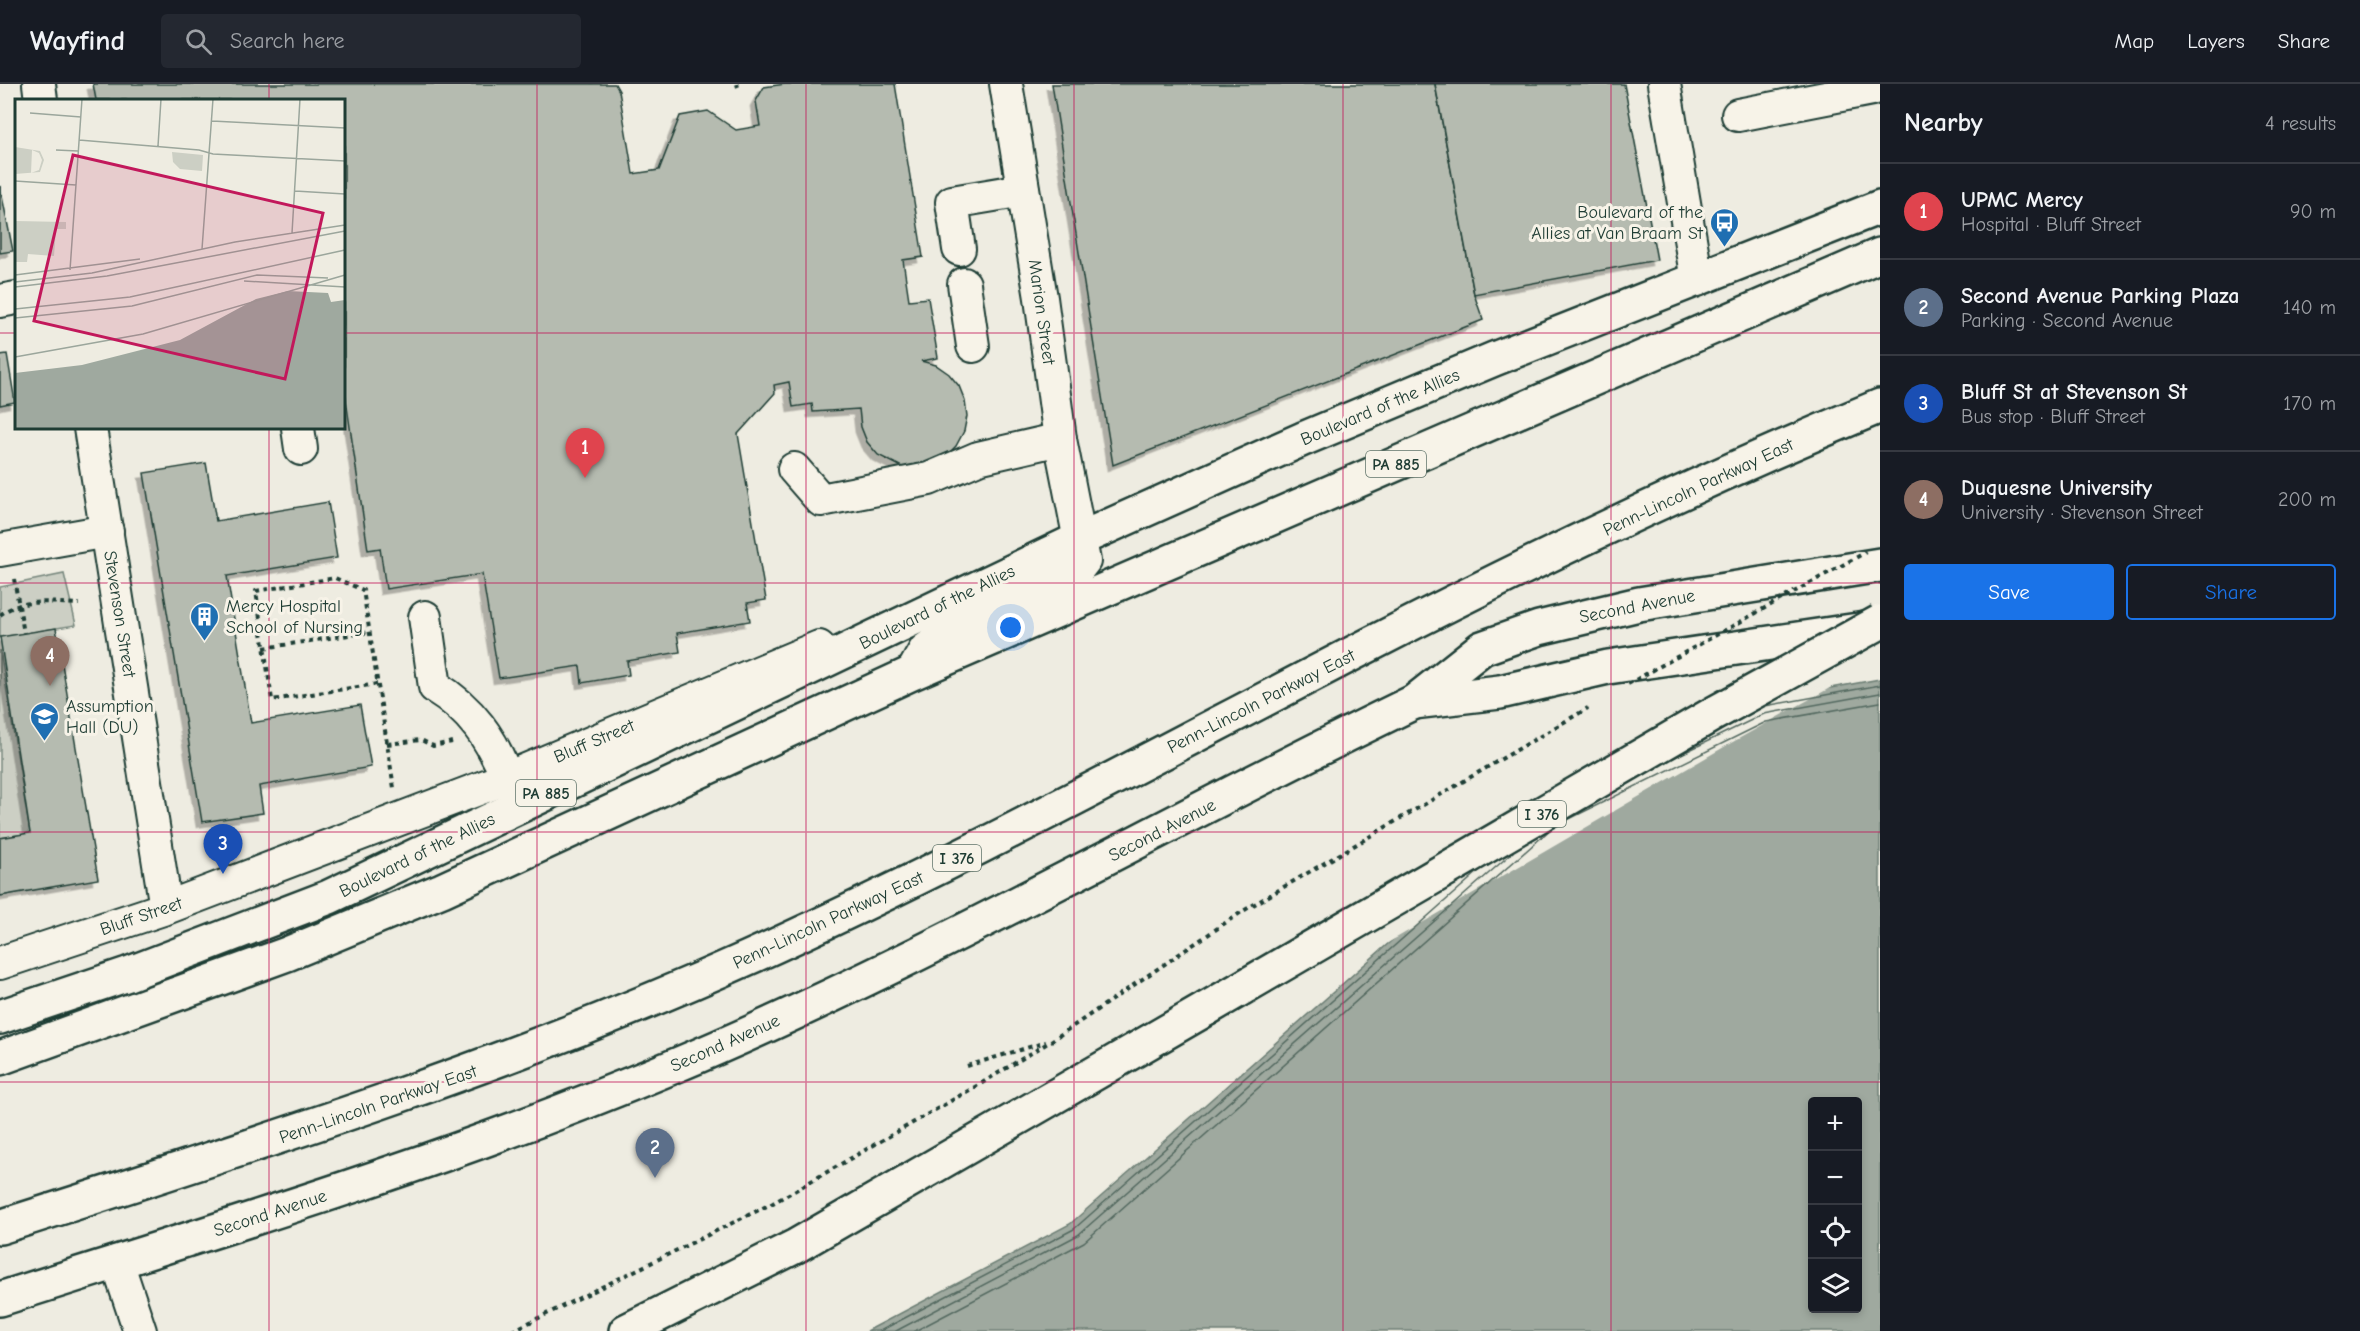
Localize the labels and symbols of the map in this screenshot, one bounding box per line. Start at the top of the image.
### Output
inset map [15,99,345,429]
place label: Boulevard of the Allies at Van Braam St [1531,202,1704,244]
bus stop icon: Boulevard of the Allies at Van Braam St [1708,206,1740,248]
street label: Marion Street [1024,258,1059,367]
street label: Boulevard of the Allies [1298,364,1463,450]
pin: 1 [566,428,604,478]
street label: Penn-Lincoln Parkway East [1600,434,1798,541]
road number: PA 885 [1366,451,1426,477]
street label: Stevenson Street [99,549,140,680]
street label: Boulevard of the Allies [856,561,1019,654]
street label: Second Avenue [1577,585,1697,628]
place label: Mercy Hospital School of Nursing [226,596,363,638]
building icon: Mercy Hospital School of Nursing [189,600,221,642]
your location [996,613,1025,642]
pin: 4 [31,636,70,686]
street label: Penn-Lincoln Parkway East [1164,645,1359,758]
place label: Assumption Hall (DU) [66,696,154,738]
school or university icon: Assumption Hall (DU) [29,700,61,742]
street label: Bluff Street [551,715,638,768]
road number: PA 885 [516,780,576,806]
street label: Second Avenue [1105,794,1219,866]
road number: I 376 [1518,801,1566,827]
street label: Boulevard of the Allies [336,809,499,902]
pin: 3 [204,824,242,874]
road number: I 376 [933,845,981,871]
street label: Penn-Lincoln Parkway East [730,867,928,974]
street label: Bluff Street [97,892,186,940]
street label: Second Avenue [667,1010,783,1077]
street label: Penn-Lincoln Parkway East [277,1060,481,1148]
pin: 2 [636,1128,674,1178]
street label: Second Avenue [211,1185,329,1242]

